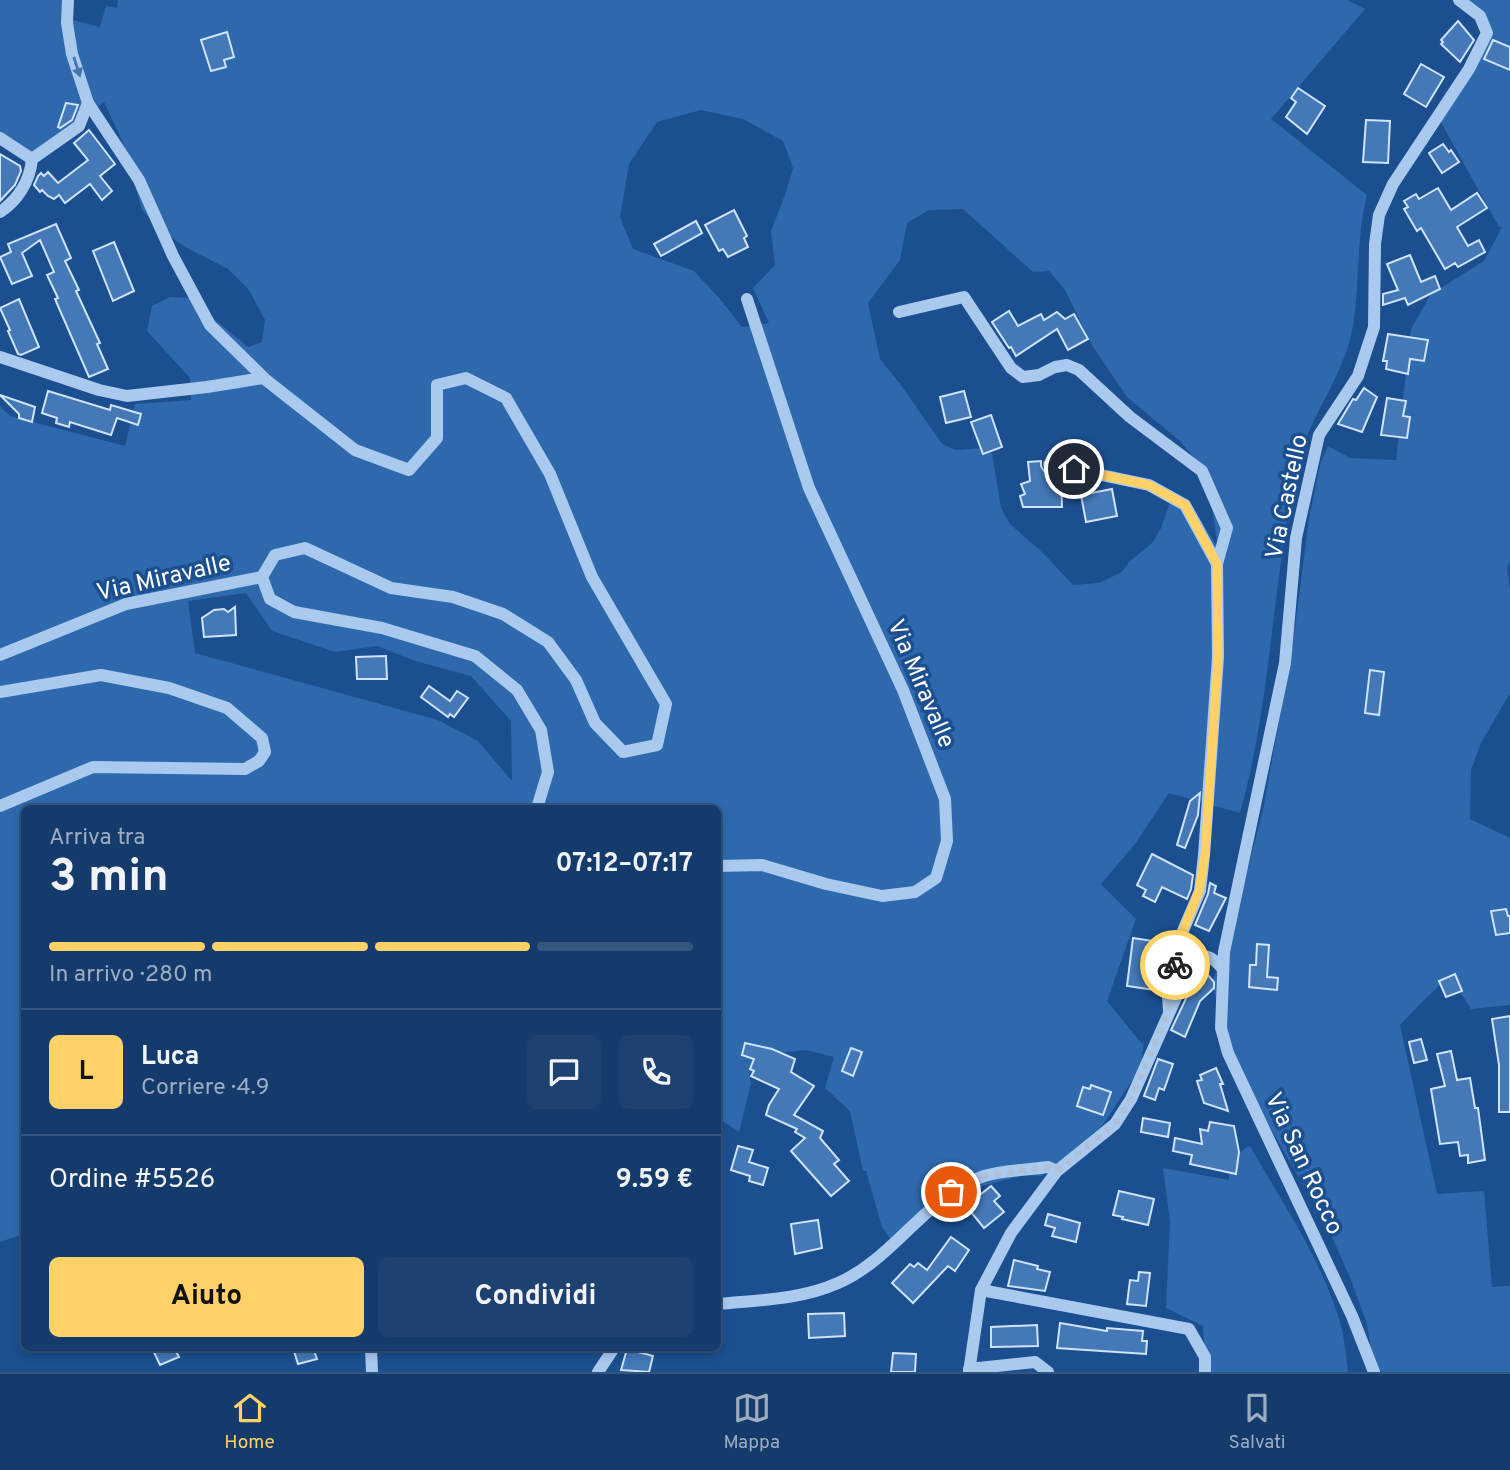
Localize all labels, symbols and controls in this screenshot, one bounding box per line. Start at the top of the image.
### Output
one-way arrow [72,57,82,78]
street label: Via Castello [1260,432,1316,562]
pin [1044,439,1104,499]
icon: home [1055,450,1093,488]
street label: Via Miravalle [94,549,234,609]
street label: Via Miravalle [879,615,961,753]
text: Arriva tra [49,824,145,853]
text: 07:12–07:17 [556,848,693,881]
text: 3 min [49,849,169,908]
courier [1140,930,1210,1000]
icon: bike [1156,946,1194,984]
text: In arrivo · 280 m [49,961,213,990]
button: chat [527,1035,601,1109]
button: phone [619,1035,693,1109]
text: Luca [141,1041,199,1074]
text: L [79,1056,93,1089]
text: Corriere · 4.9 [141,1074,270,1103]
street label: Via San Rocco [1257,1088,1349,1240]
pin [921,1162,981,1222]
text: Ordine #5526 [49,1164,215,1197]
text: 9.59 € [616,1164,693,1197]
icon: bag [932,1173,970,1211]
button: Aiuto [49,1257,364,1337]
button: Condividi [378,1257,693,1337]
tab: Home [224,1389,275,1455]
tab: Mappa [723,1389,780,1455]
tab: Salvati [1229,1389,1286,1455]

